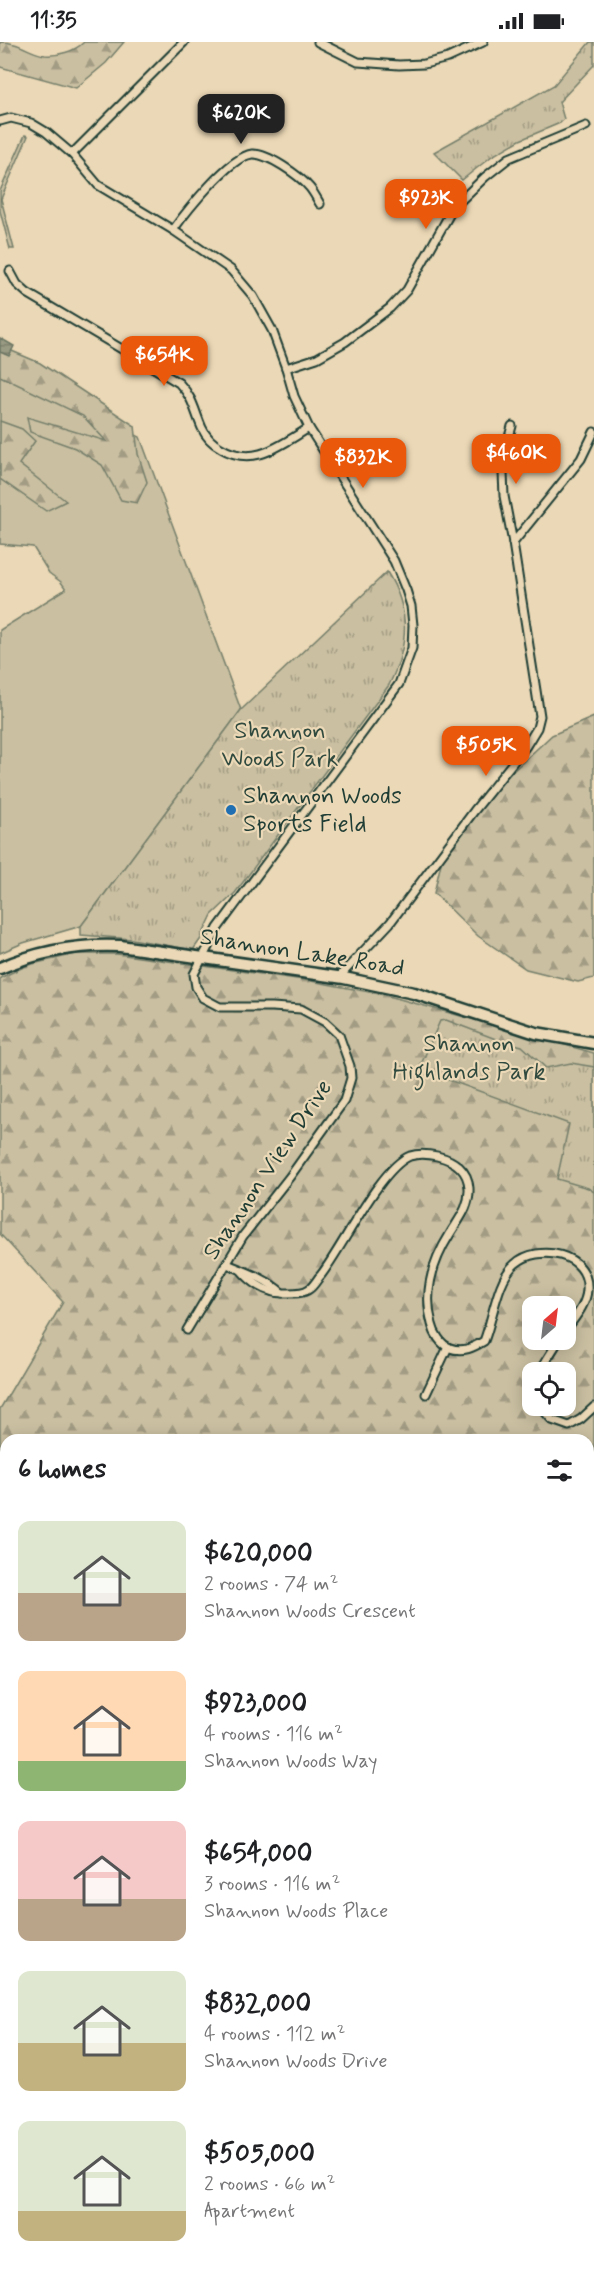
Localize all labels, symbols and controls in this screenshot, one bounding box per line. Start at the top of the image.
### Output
text: 11:35 [30,7,77,35]
pin: $620K [199,94,283,145]
text: $620K [212,100,270,127]
pin: $923K [384,179,468,230]
text: $923K [399,185,453,212]
pin: $654K [122,336,206,387]
text: $654K [135,342,193,369]
pin: $460K [474,434,558,485]
pin: $832K [321,438,405,489]
text: $460K [486,440,546,467]
text: $832K [334,444,392,471]
park label: Shannon Woods Park [222,716,339,775]
pin: $505K [444,726,528,777]
text: $505K [456,732,516,759]
place label: Shannon Woods Sports Field [243,781,402,840]
marker: Shannon Woods Sports Field [224,803,238,817]
street label: Shannon Lake Road [198,922,406,984]
park label: Shannon Highlands Park [392,1029,546,1091]
street label: Shannon View Drive [196,1074,340,1266]
north arrow [522,1296,576,1350]
map controls [522,1296,576,1416]
button: locate [522,1362,576,1416]
text: 6 homes [18,1453,106,1487]
icon: filters [543,1454,576,1487]
text: $620,000 [204,1537,313,1571]
icon: home [66,1545,138,1617]
text: 2 rooms · 74 m² [204,1571,338,1598]
text: Shannon Woods Crescent [204,1598,416,1625]
text: $923,000 [204,1687,307,1721]
icon: home [66,1695,138,1767]
text: 4 rooms · 116 m² [204,1721,343,1748]
text: Shannon Woods Way [204,1748,377,1775]
text: $654,000 [204,1837,312,1871]
icon: home [66,1845,138,1917]
text: 3 rooms · 116 m² [204,1871,340,1898]
text: Shannon Woods Place [204,1898,388,1925]
text: $832,000 [204,1987,311,2021]
icon: home [66,1995,138,2067]
text: 4 rooms · 112 m² [204,2021,345,2048]
text: Shannon Woods Drive [204,2048,387,2075]
text: $505,000 [204,2137,315,2171]
icon: home [66,2145,138,2217]
text: 2 rooms · 66 m² [204,2171,335,2198]
text: Apartment [204,2198,295,2225]

